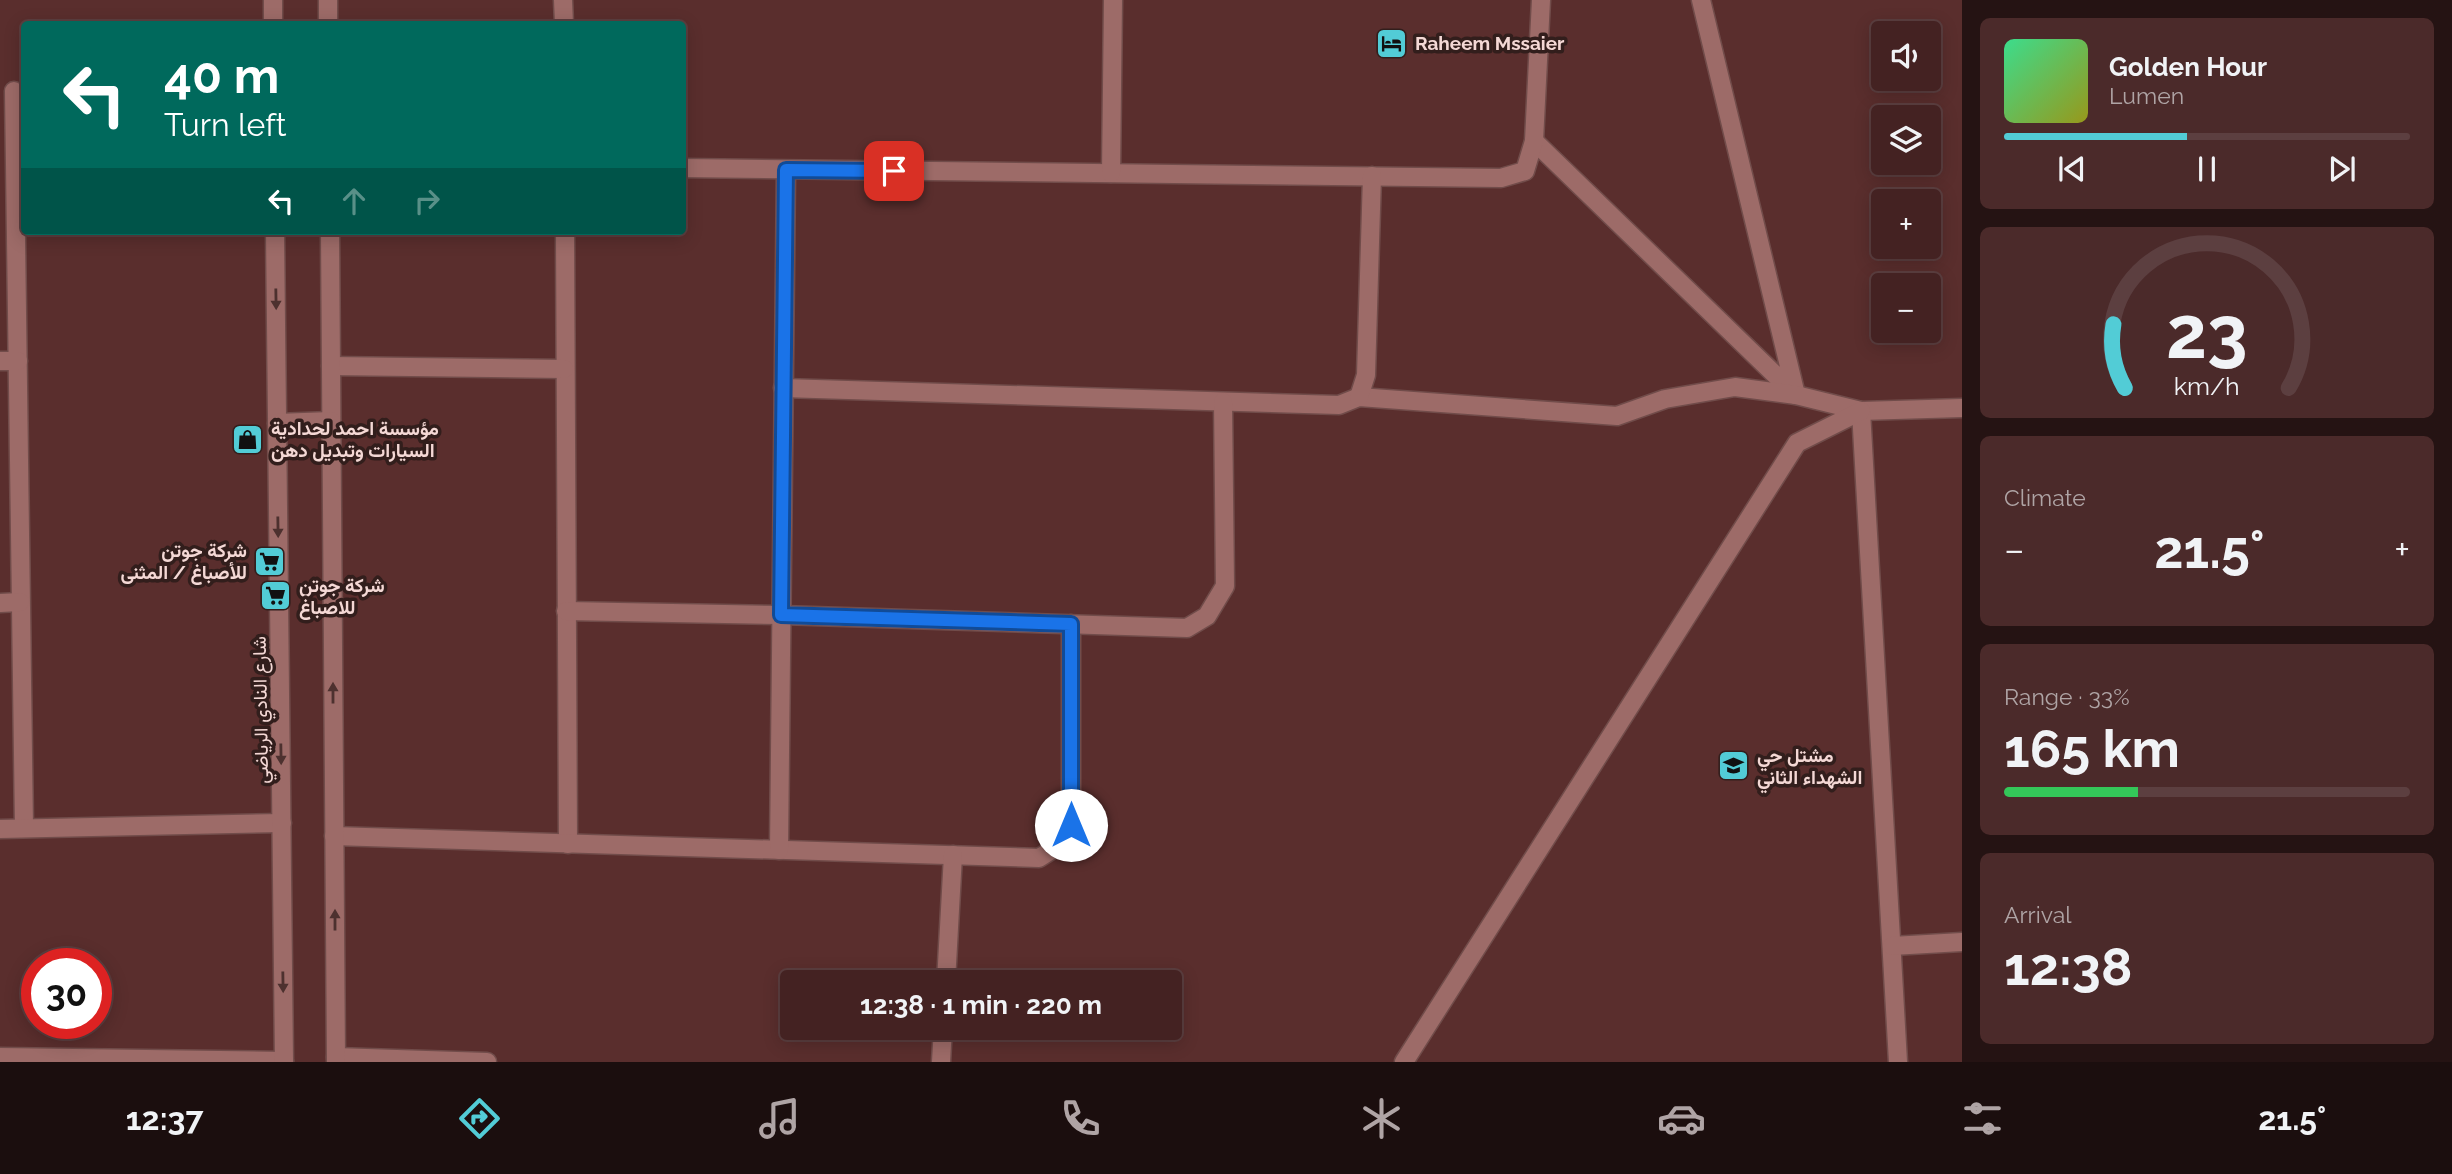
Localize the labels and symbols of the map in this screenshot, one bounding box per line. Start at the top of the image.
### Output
hotel icon: Raheem Mssaier [1375,26,1409,60]
place label: Raheem Mssaier [1415,32,1565,54]
pin [864,141,924,201]
one-way arrow [270,288,282,310]
place label: مؤسسة احمد لحدادية السيارات وتبديل دهن [271,417,439,463]
shop icon: مؤسسة احمد لحدادية السيارات وتبديل دهن [231,422,265,456]
one-way arrow [273,516,284,538]
place label: شركة جوتن للأصباغ / المثنى [120,539,247,585]
supermarket icon: شركة جوتن للأصباغ / المثنى [253,544,287,578]
place label: شركة جوتن للاصباغ [299,574,385,620]
supermarket icon: شركة جوتن للاصباغ [259,579,293,613]
street label: شارع النادي الرياضي [248,636,277,784]
one-way arrow [327,682,339,704]
one-way arrow [275,743,287,765]
place label: مشتل حي الشهداء الثاني [1757,744,1862,794]
school or university icon: مشتل حي الشهداء الثاني [1717,749,1751,783]
position arrow [1034,788,1108,862]
one-way arrow [329,909,341,931]
speed limit sign: 30 [21,948,112,1039]
one-way arrow [277,971,289,993]

